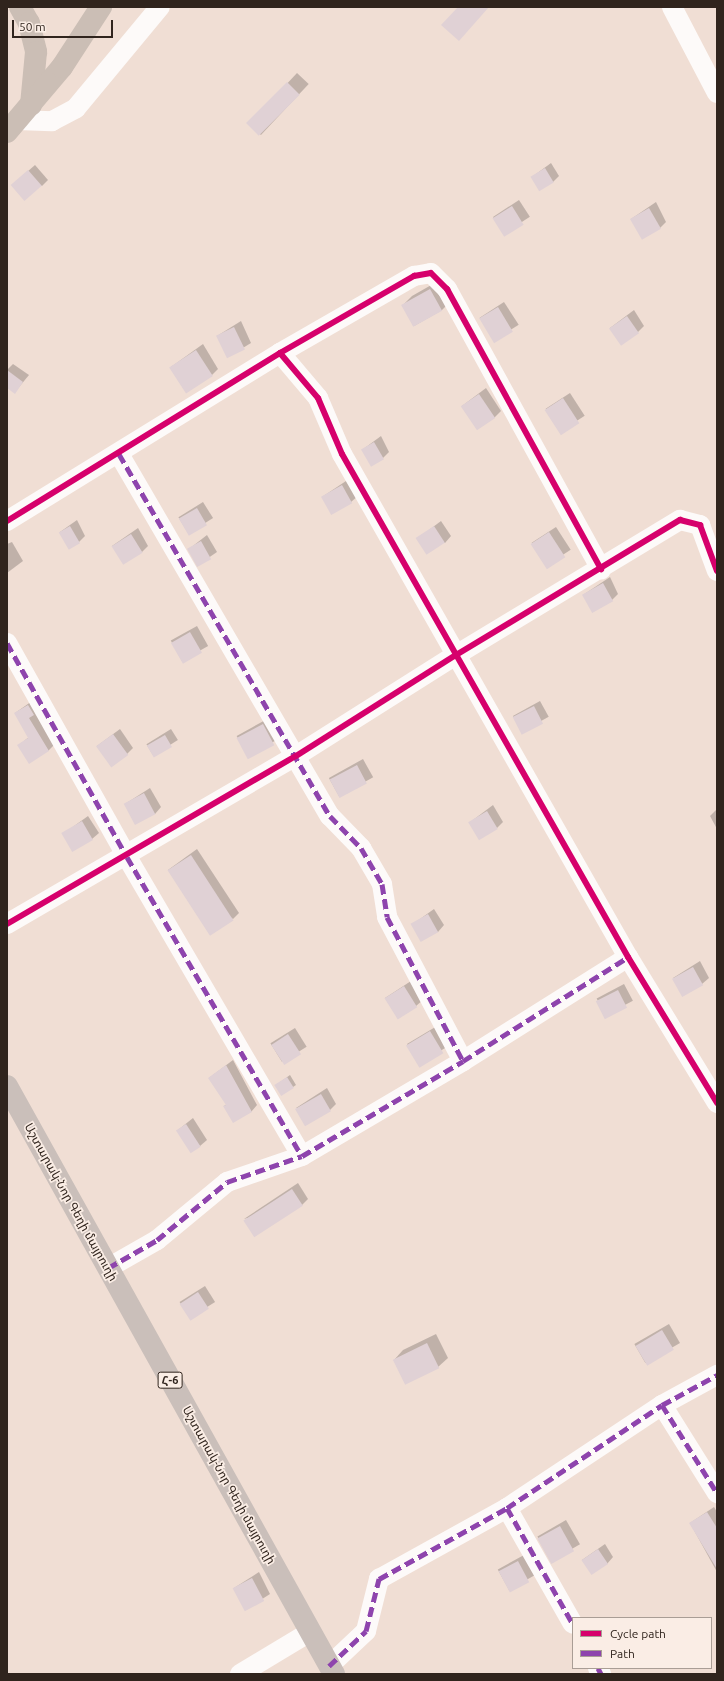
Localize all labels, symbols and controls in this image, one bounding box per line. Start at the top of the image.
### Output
scale bar [14,12,115,38]
text: 50 m [19,20,46,33]
street label: Աշտարակ-Նոր Գեղի մայրուղի [22,1121,120,1283]
road number: Հ-6 [157,1371,183,1389]
street label: Աշտարակ-Նոր Գեղի մայրուղի [180,1404,278,1566]
legend [572,1617,712,1669]
text: Cycle path [610,1627,666,1640]
text: Path [610,1647,635,1660]

